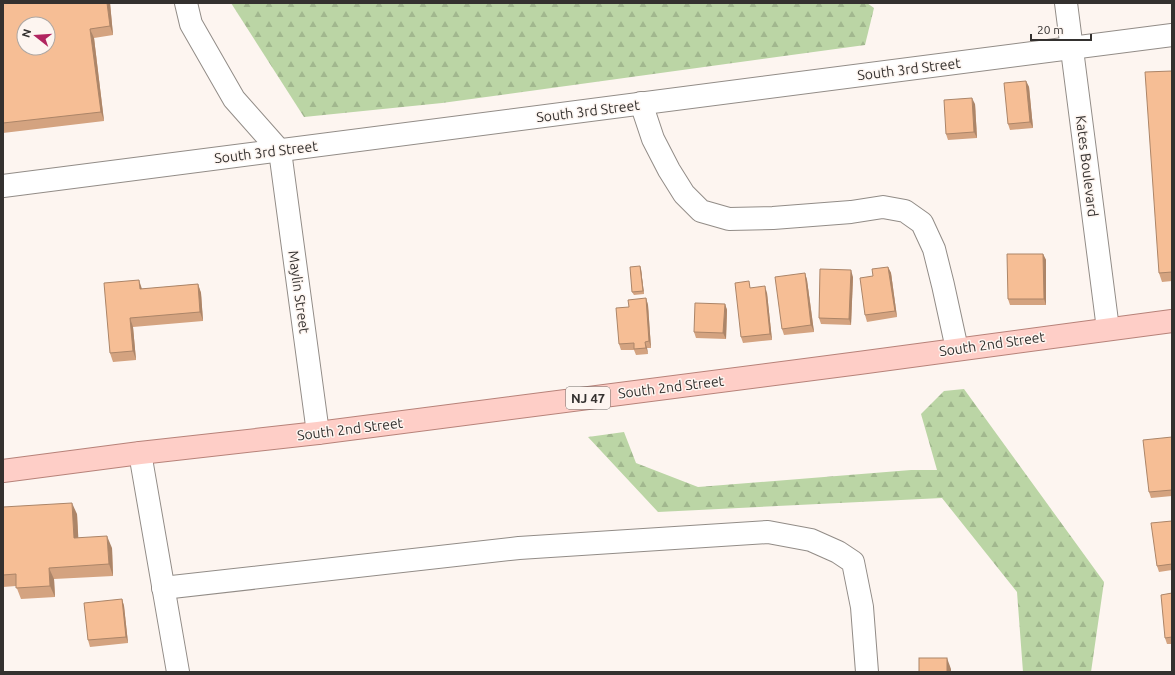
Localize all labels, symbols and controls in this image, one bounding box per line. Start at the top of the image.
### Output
north arrow [16,16,56,56]
scale bar [1031,16,1091,42]
text: 20 m [1037,23,1064,36]
text: N [19,27,33,39]
street label: South 3rd Street [856,55,962,83]
street label: South 3rd Street [535,97,641,125]
street label: Kates Boulevard [1073,114,1101,218]
street label: South 3rd Street [213,138,319,166]
street label: Maylin Street [285,250,313,335]
street label: South 2nd Street [938,329,1046,359]
street label: South 2nd Street [617,373,725,401]
road number: NJ 47 [566,387,610,409]
street label: South 2nd Street [296,415,404,443]

